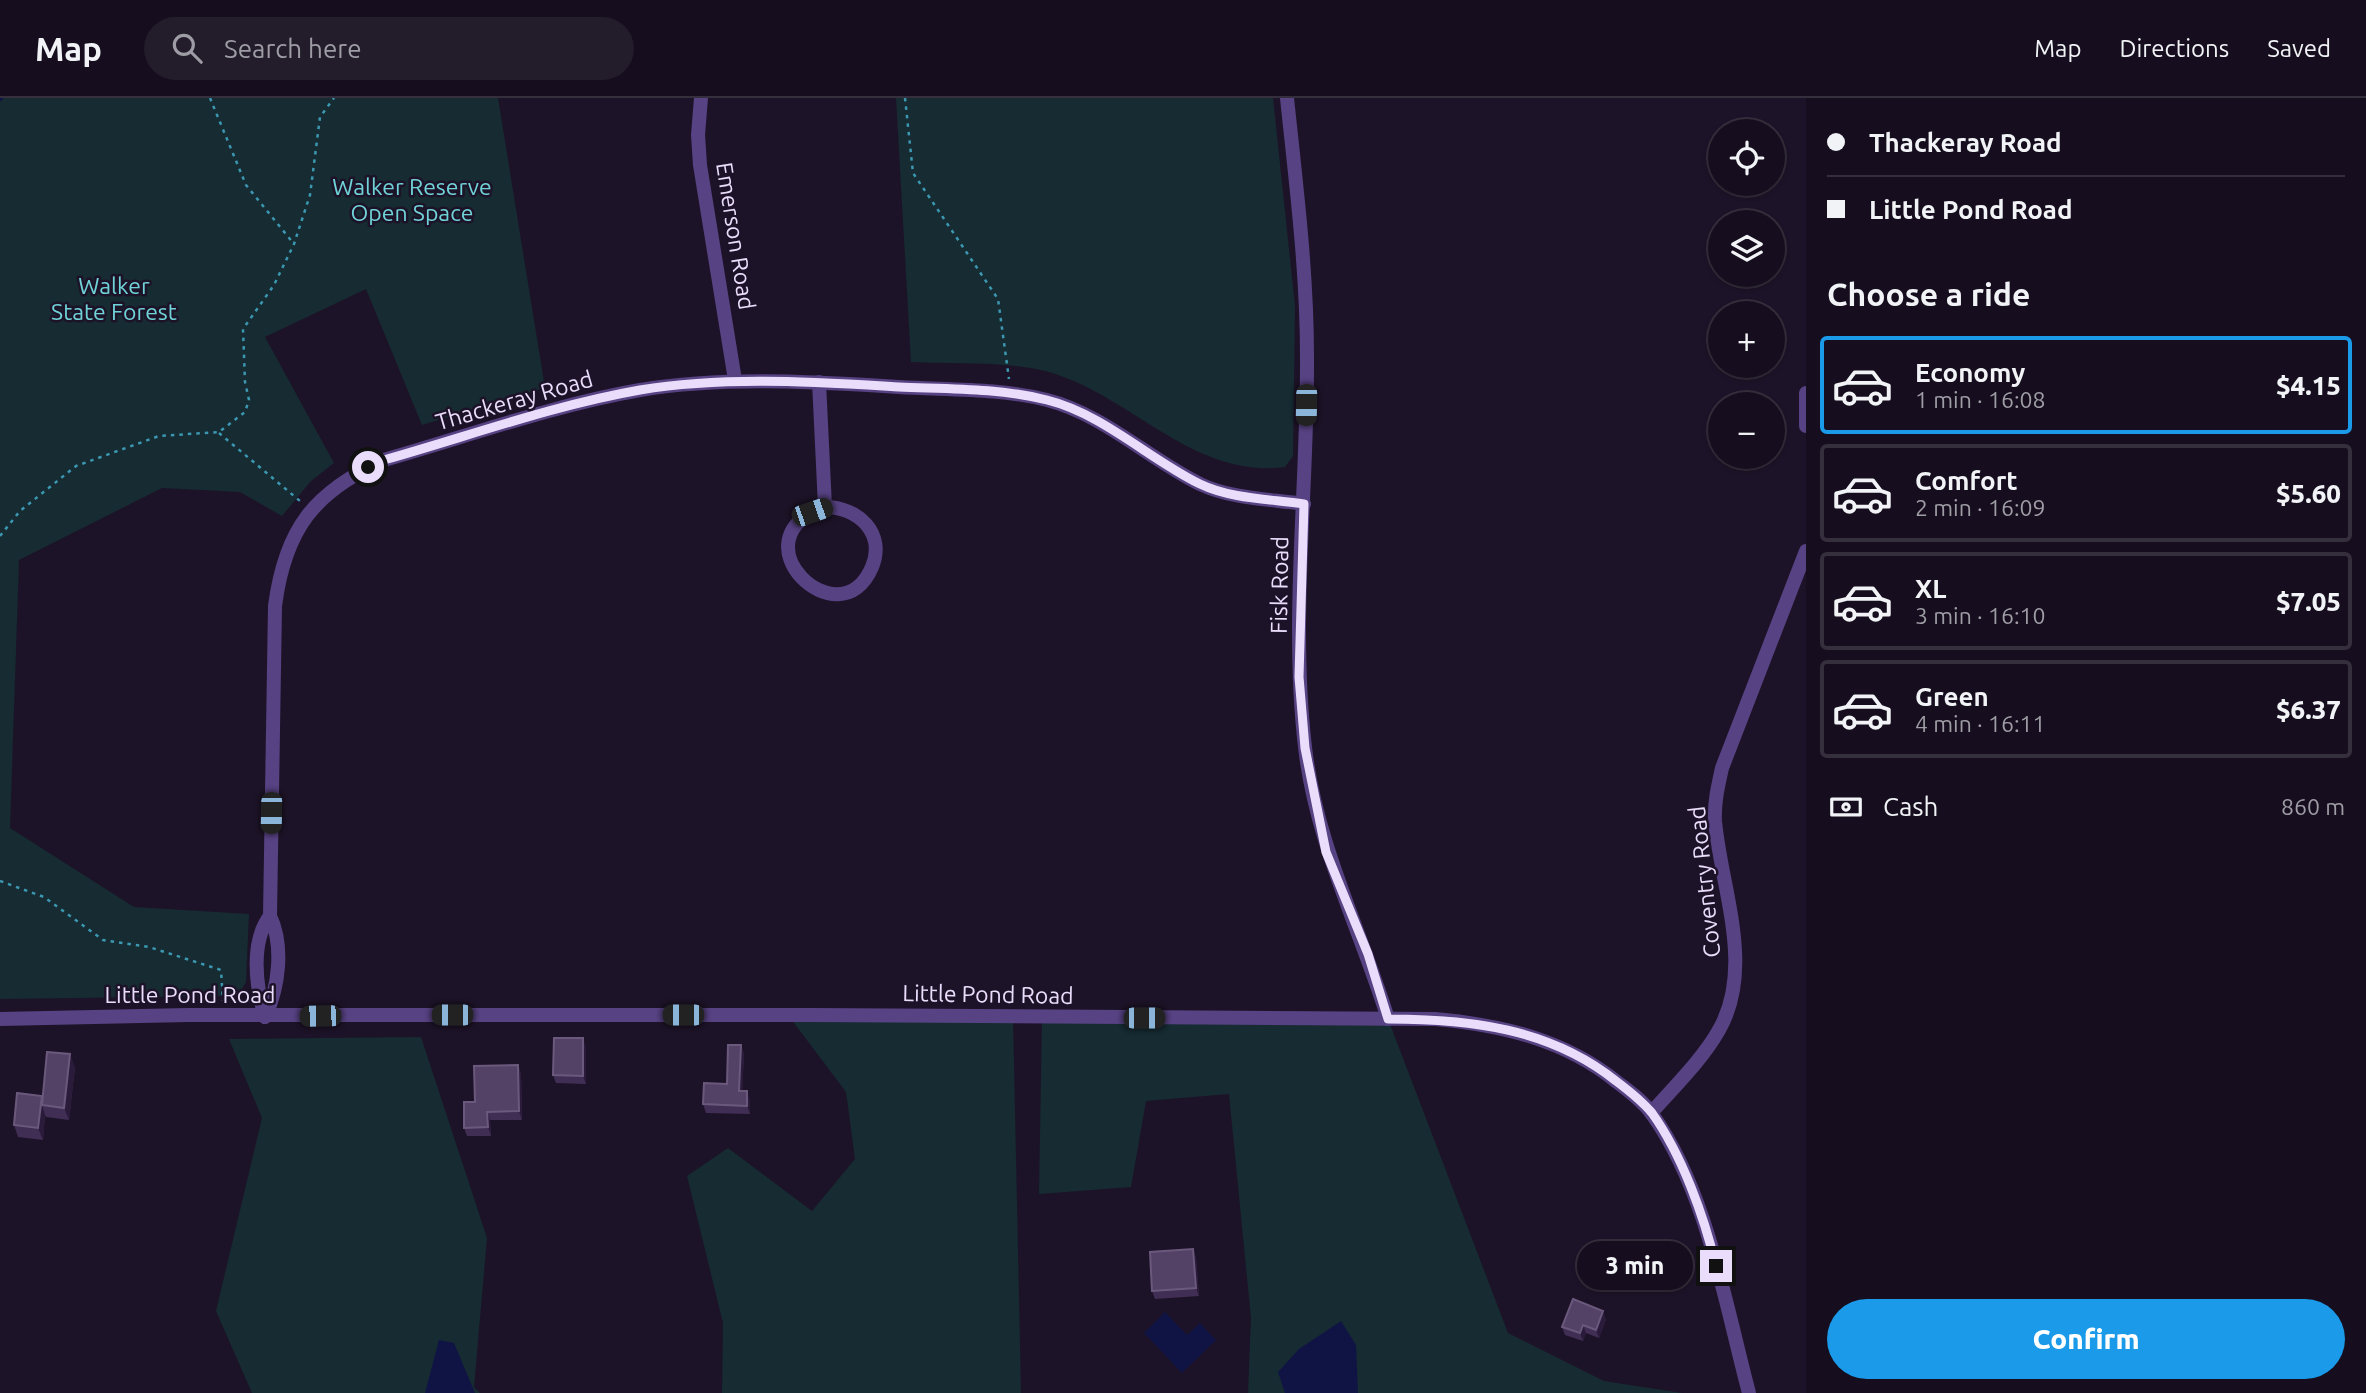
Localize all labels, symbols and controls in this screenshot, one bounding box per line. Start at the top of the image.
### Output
search box [144,17,634,80]
icon: search [168,29,206,67]
text: Map [35,30,102,67]
text: Search here [224,34,362,63]
text: Map [2034,35,2081,62]
text: Directions [2119,35,2229,62]
text: Saved [2267,35,2331,62]
map controls [1708,119,1785,469]
button: locate [1708,119,1785,196]
text: Thackeray Road [1869,128,2062,157]
street label: Emerson Road [712,160,760,312]
park label: Walker Reserve Open Space [332,174,492,225]
text: Little Pond Road [1869,195,2073,224]
button: layers [1708,210,1785,287]
park label: Walker State Forest [51,273,177,324]
text: Choose a ride [1827,276,2030,312]
button: + [1708,301,1785,378]
icon: car [1831,354,1894,417]
text: Economy [1915,358,2025,387]
street label: Thackeray Road [433,366,595,434]
text: $4.15 [2276,371,2341,400]
car [1296,384,1317,426]
text: 1 min · 16:08 [1915,387,2046,412]
button: − [1708,392,1785,469]
route start [352,451,384,483]
icon: car [1831,462,1894,525]
text: Comfort [1915,466,2018,495]
text: $5.60 [2276,479,2341,508]
car [789,495,836,529]
text: 2 min · 16:09 [1915,495,2046,520]
street label: Fisk Road [1266,536,1292,634]
icon: car [1831,570,1894,633]
text: XL [1915,574,1946,603]
text: $7.05 [2276,587,2341,616]
text: 3 min · 16:10 [1915,603,2046,628]
icon: car [1831,678,1894,741]
text: Green [1915,682,1989,711]
text: $6.37 [2276,695,2341,724]
text: 4 min · 16:11 [1915,711,2046,736]
icon: cash [1827,788,1865,826]
car [261,792,282,834]
text: Cash [1883,792,1938,821]
text: 860 m [2281,794,2345,819]
street label: Coventry Road [1684,805,1724,959]
street label: Little Pond Road [902,980,1074,1008]
street label: Little Pond Road [104,982,276,1007]
car [299,1005,342,1027]
car [432,1005,474,1026]
car [663,1005,705,1026]
car [1124,1008,1166,1029]
callout: 3 min [1576,1242,1692,1290]
route end [1700,1250,1732,1282]
text: 3 min [1606,1253,1664,1278]
button: Confirm [1827,1299,2345,1379]

